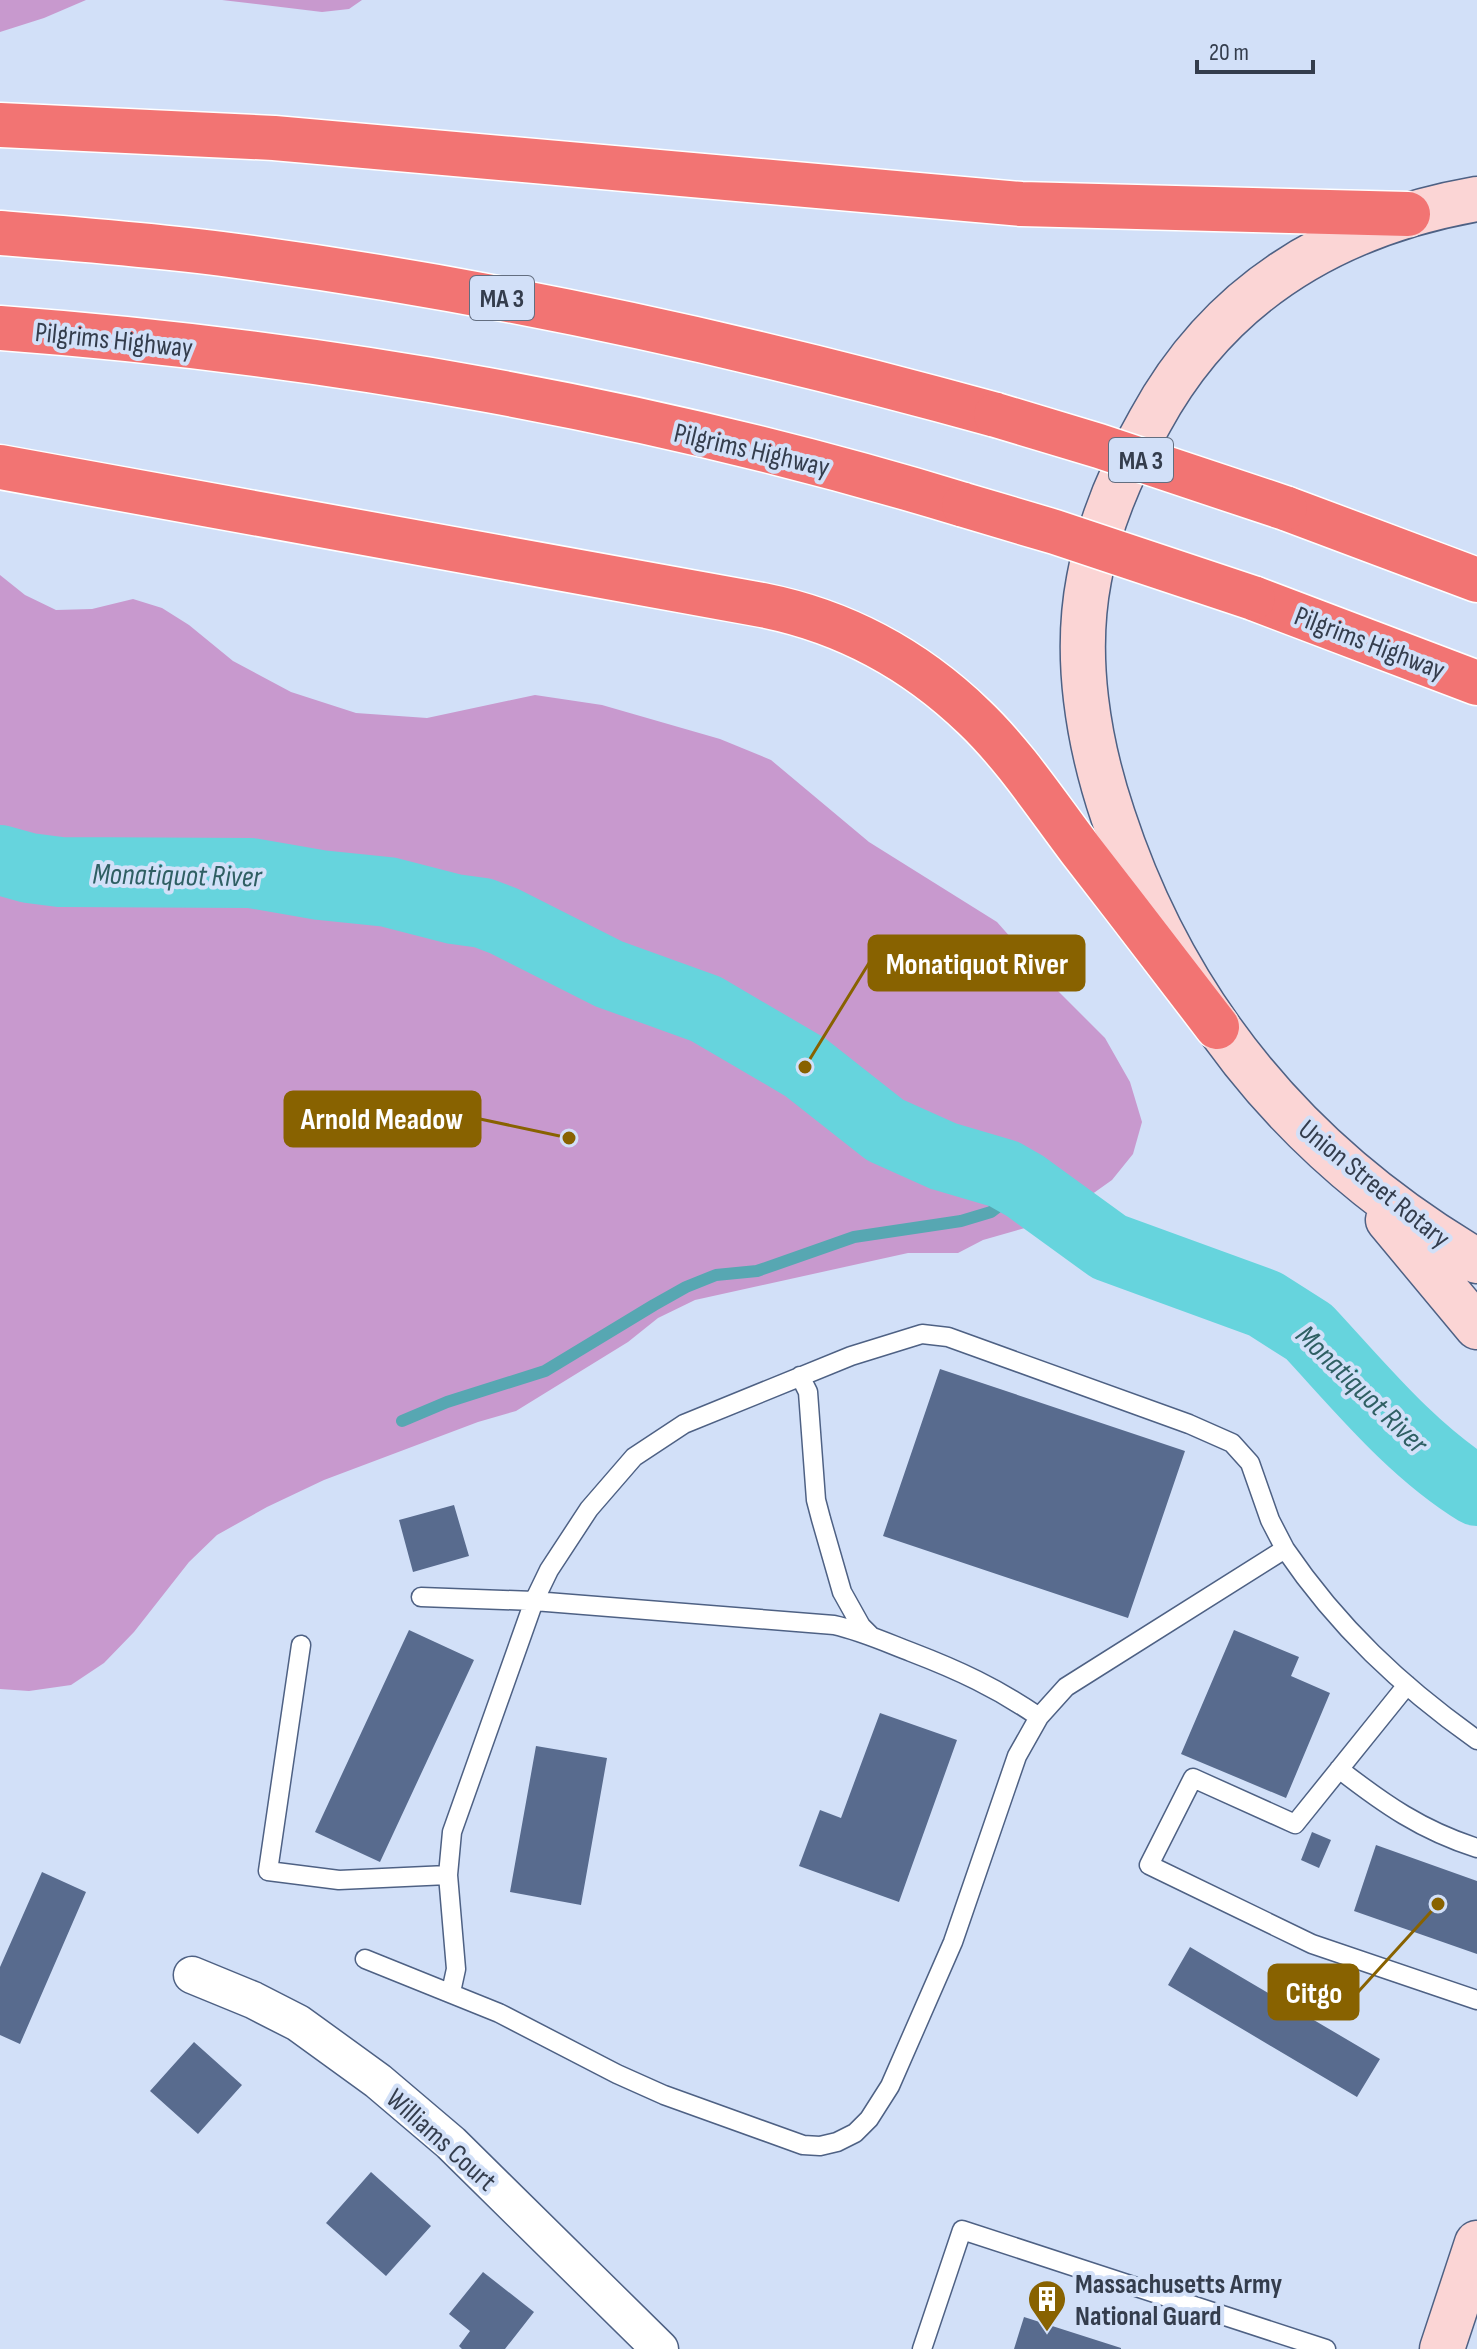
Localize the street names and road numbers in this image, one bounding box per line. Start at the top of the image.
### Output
road number: MA 3 [470,276,534,320]
street label: Pilgrims Highway [33,316,195,365]
street label: Pilgrims Highway [671,417,833,484]
road number: MA 3 [1109,438,1173,482]
street label: Pilgrims Highway [1290,600,1450,687]
street label: Union Street Rotary [1292,1113,1457,1255]
street label: Williams Court [379,2082,503,2198]

